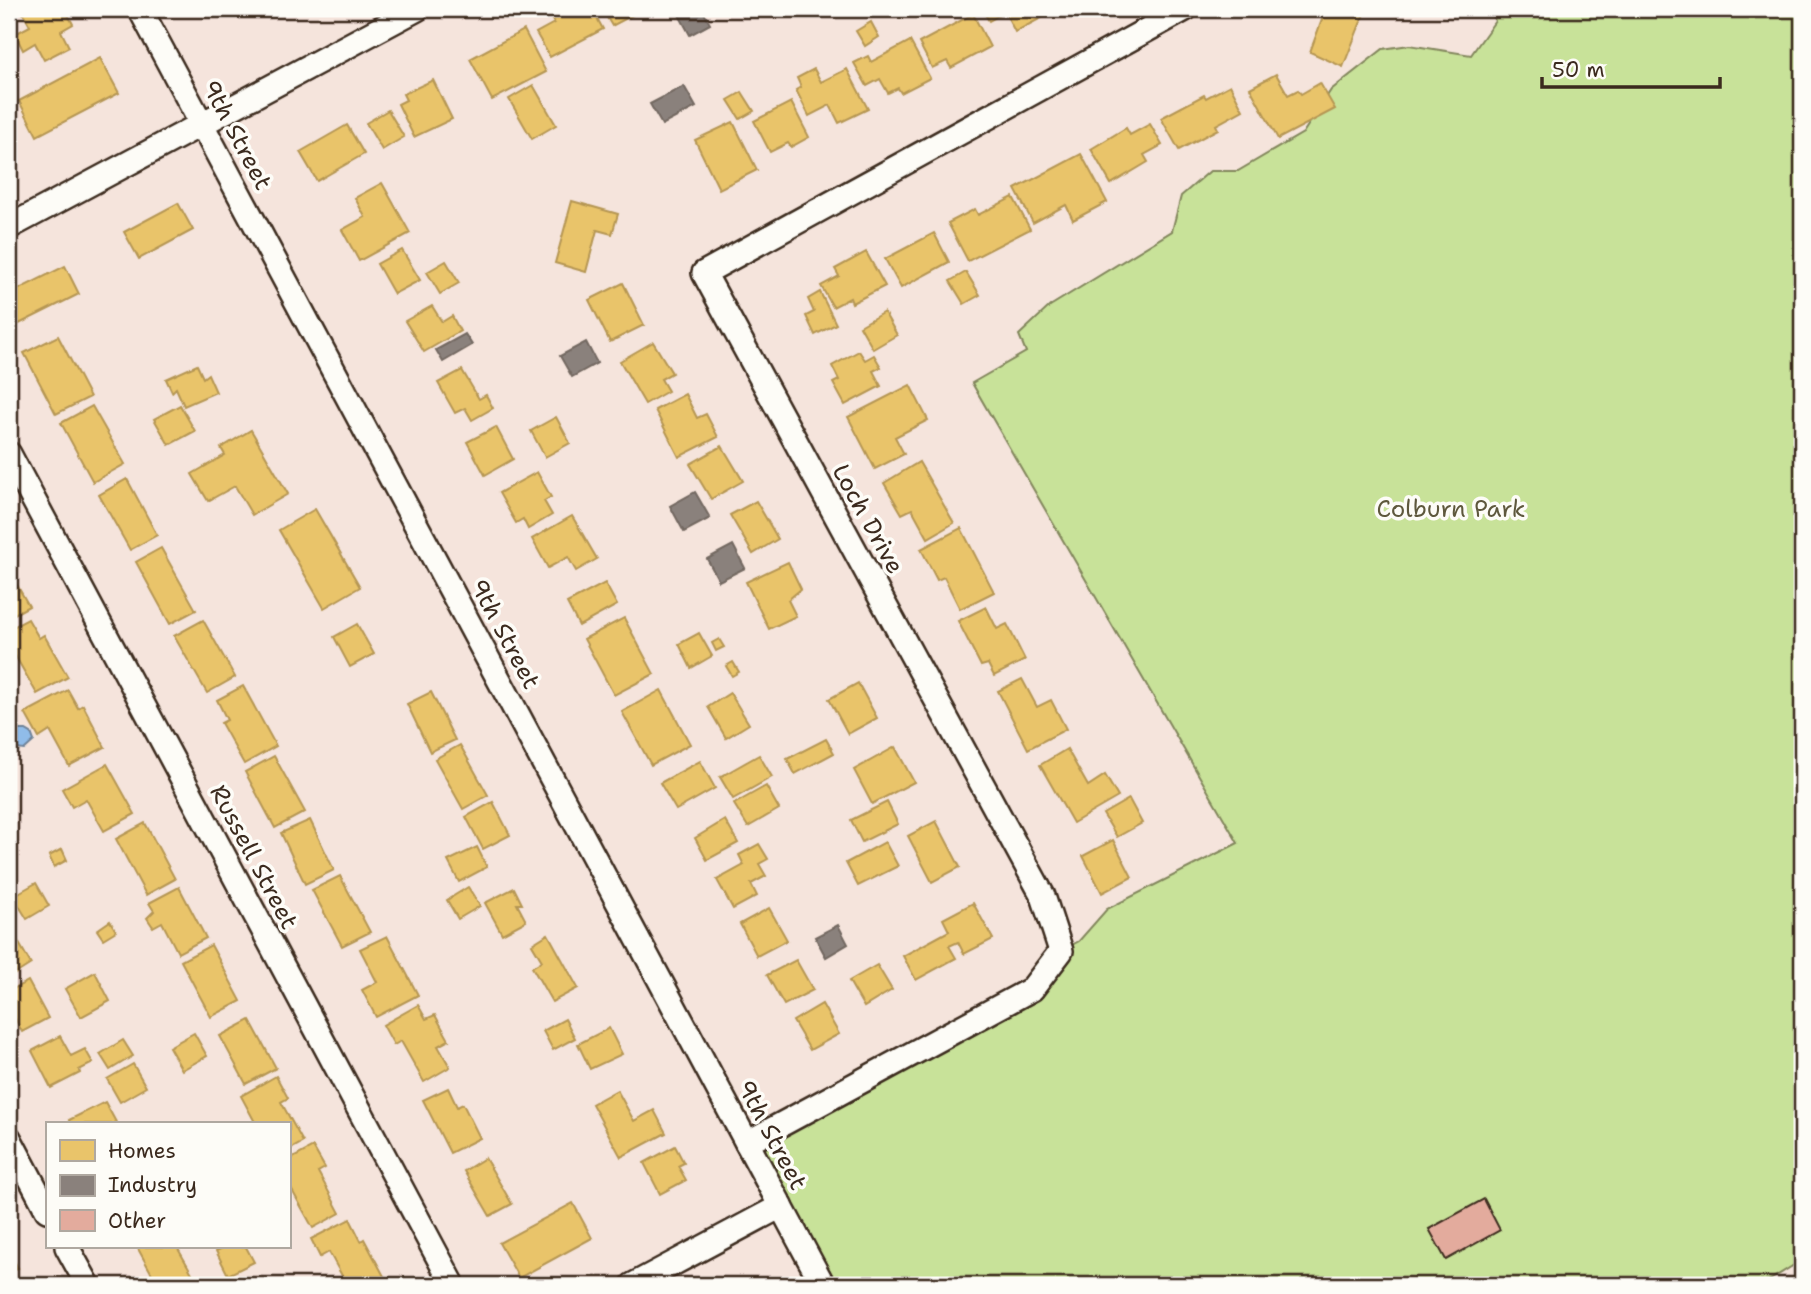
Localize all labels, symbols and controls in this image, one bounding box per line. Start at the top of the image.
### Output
scale bar [1542,46,1720,90]
text: 50 m [1552,56,1605,84]
street label: 9th Street [195,74,279,196]
street label: Loch Drive [825,458,911,580]
park label: Colburn Park [1377,493,1525,525]
street label: 9th Street [463,573,547,695]
street label: Russell Street [203,779,305,935]
street label: 9th Street [730,1074,814,1196]
legend [46,1122,290,1248]
text: Homes [108,1137,176,1165]
text: Industry [108,1171,197,1199]
text: Other [108,1207,166,1235]

